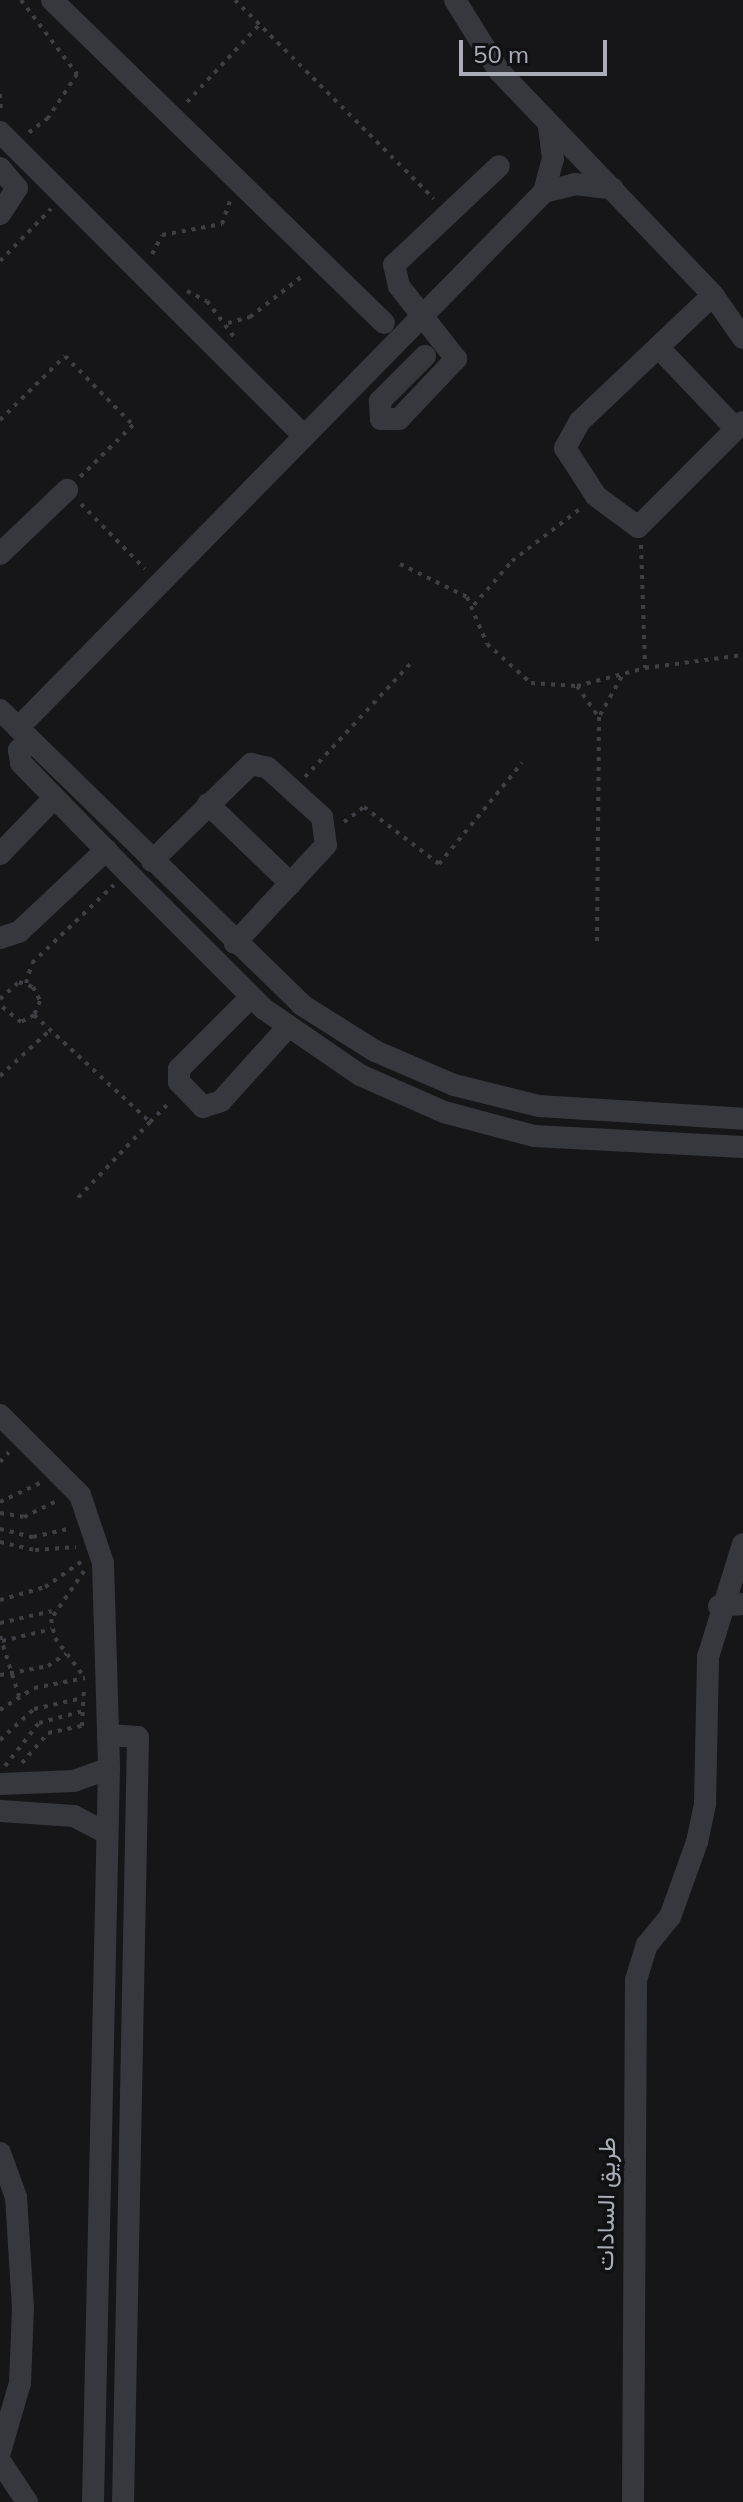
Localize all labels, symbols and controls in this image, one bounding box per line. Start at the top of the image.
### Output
scale bar [463,24,611,74]
text: 50 m [473,39,529,69]
street label: طريق السادات [590,2137,622,2271]

